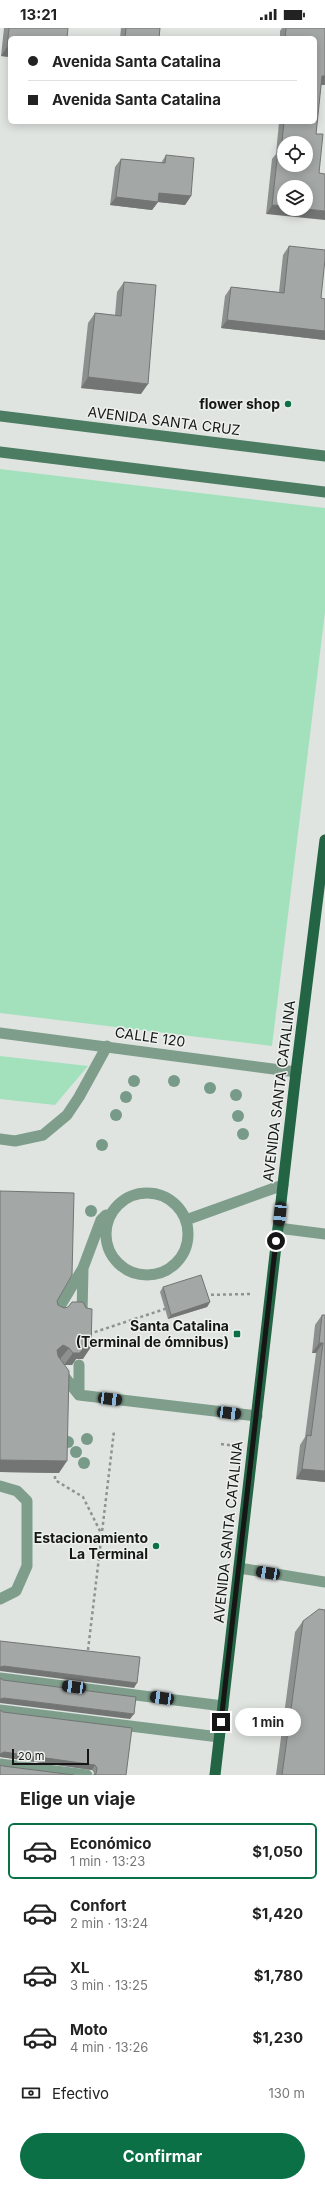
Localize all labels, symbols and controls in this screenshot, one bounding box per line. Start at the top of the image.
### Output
text: 13:21 [20,5,57,24]
text: Avenida Santa Catalina [52,52,221,71]
text: Avenida Santa Catalina [52,90,221,109]
map controls [277,136,313,216]
button: locate [277,136,313,172]
button: layers [277,180,313,216]
place label: flower shop [199,395,280,412]
marker: flower shop [283,399,293,409]
street label: AVENIDA SANTA CRUZ [87,403,241,438]
street label: AVENIDA SANTA CATALINA [259,999,298,1183]
street label: CALLE 120 [114,1023,186,1050]
car [273,1201,287,1227]
route start [267,1232,285,1250]
place label: Santa Catalina (Terminal de ómnibus) [76,1317,229,1350]
marker: Santa Catalina (Terminal de ómnibus) [232,1329,242,1339]
car [97,1392,123,1406]
car [216,1406,242,1420]
street label: AVENIDA SANTA CATALINA [209,1440,246,1624]
place label: Estacionamiento La Terminal [34,1529,148,1562]
marker: Estacionamiento La Terminal [151,1541,161,1551]
car [255,1565,281,1581]
car [61,1680,87,1694]
car [149,1690,175,1706]
callout: 1 min [235,1708,301,1736]
route end [212,1713,230,1731]
text: 1 min [252,1714,284,1730]
scale bar [12,1747,89,1766]
text: 20 m [18,1749,44,1763]
text: Elige un viaje [20,1788,135,1809]
icon: car [22,1833,58,1869]
text: Económico [70,1834,151,1853]
text: $1,050 [252,1842,303,1861]
text: 1 min · 13:23 [70,1853,145,1869]
icon: car [22,1895,58,1931]
text: Confort [70,1896,126,1915]
text: $1,420 [252,1904,303,1923]
text: 2 min · 13:24 [70,1915,148,1931]
icon: car [22,1957,58,1993]
text: XL [70,1958,90,1977]
text: $1,780 [254,1966,303,1985]
text: 3 min · 13:25 [70,1977,148,1993]
icon: car [22,2019,58,2055]
text: Moto [70,2020,108,2039]
text: $1,230 [252,2028,303,2047]
text: 4 min · 13:26 [70,2039,148,2055]
icon: cash [20,2082,42,2104]
text: Efectivo [52,2084,109,2103]
text: 130 m [268,2085,305,2101]
button: Confirmar [20,2133,305,2179]

